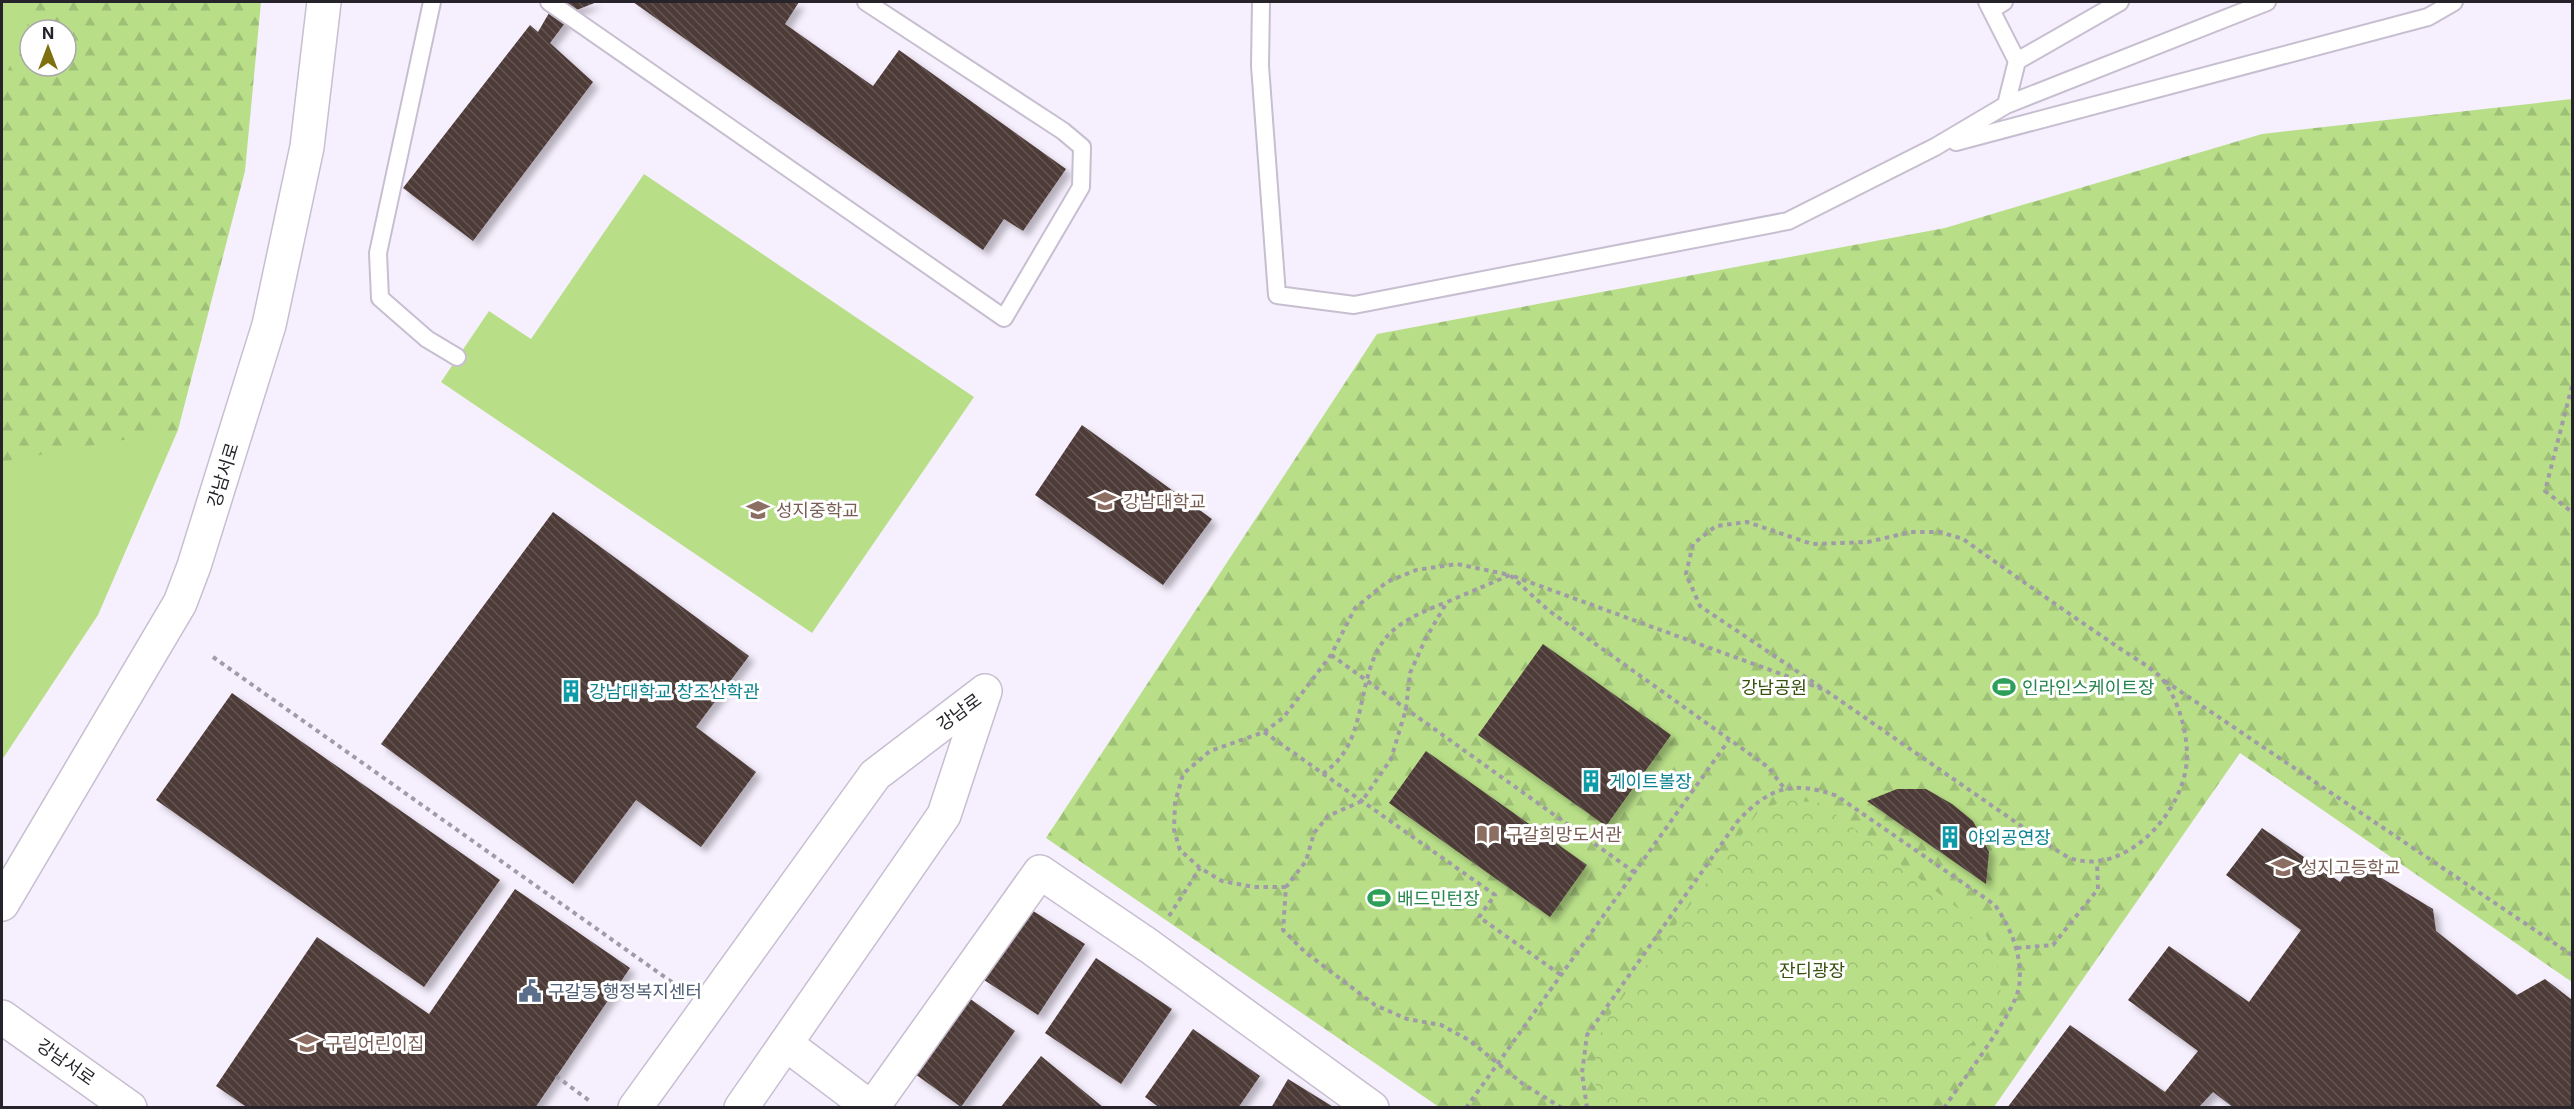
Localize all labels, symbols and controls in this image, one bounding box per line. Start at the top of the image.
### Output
north arrow [18,18,78,78]
text: N [42,23,54,43]
street label: 강남서로 [203,440,243,510]
school or university icon: 강남대학교 [1092,488,1118,514]
place label: 강남대학교 [1123,491,1206,512]
school or university icon: 성지중학교 [745,497,771,523]
place label: 성지중학교 [776,500,859,521]
sports icon: 인라인스케이트장 [1991,674,2017,700]
park label: 강남공원 [1741,677,1807,698]
place label: 인라인스케이트장 [2022,677,2154,698]
building icon: 강남대학교 창조산학관 [558,678,584,704]
place label: 강남대학교 창조산학관 [589,681,760,702]
street label: 강남로 [933,689,985,735]
building icon: 게이트볼장 [1578,768,1604,794]
place label: 게이트볼장 [1609,771,1692,792]
library icon: 구갈희망도서관 [1475,821,1501,847]
place label: 구갈희망도서관 [1506,824,1622,845]
building icon: 야외공연장 [1937,824,1963,850]
place label: 야외공연장 [1968,827,2051,848]
school or university icon: 성지고등학교 [2270,854,2296,880]
place label: 성지고등학교 [2301,857,2400,878]
sports icon: 배드민턴장 [1366,885,1392,911]
place label: 배드민턴장 [1397,888,1480,909]
park label: 잔디광장 [1779,960,1845,981]
public building icon: 구갈동 행정복지센터 [517,978,543,1004]
place label: 구갈동 행정복지센터 [548,981,702,1002]
school or university icon: 구립어린이집 [294,1030,320,1056]
place label: 구립어린이집 [325,1033,424,1054]
street label: 강남서로 [33,1034,99,1090]

